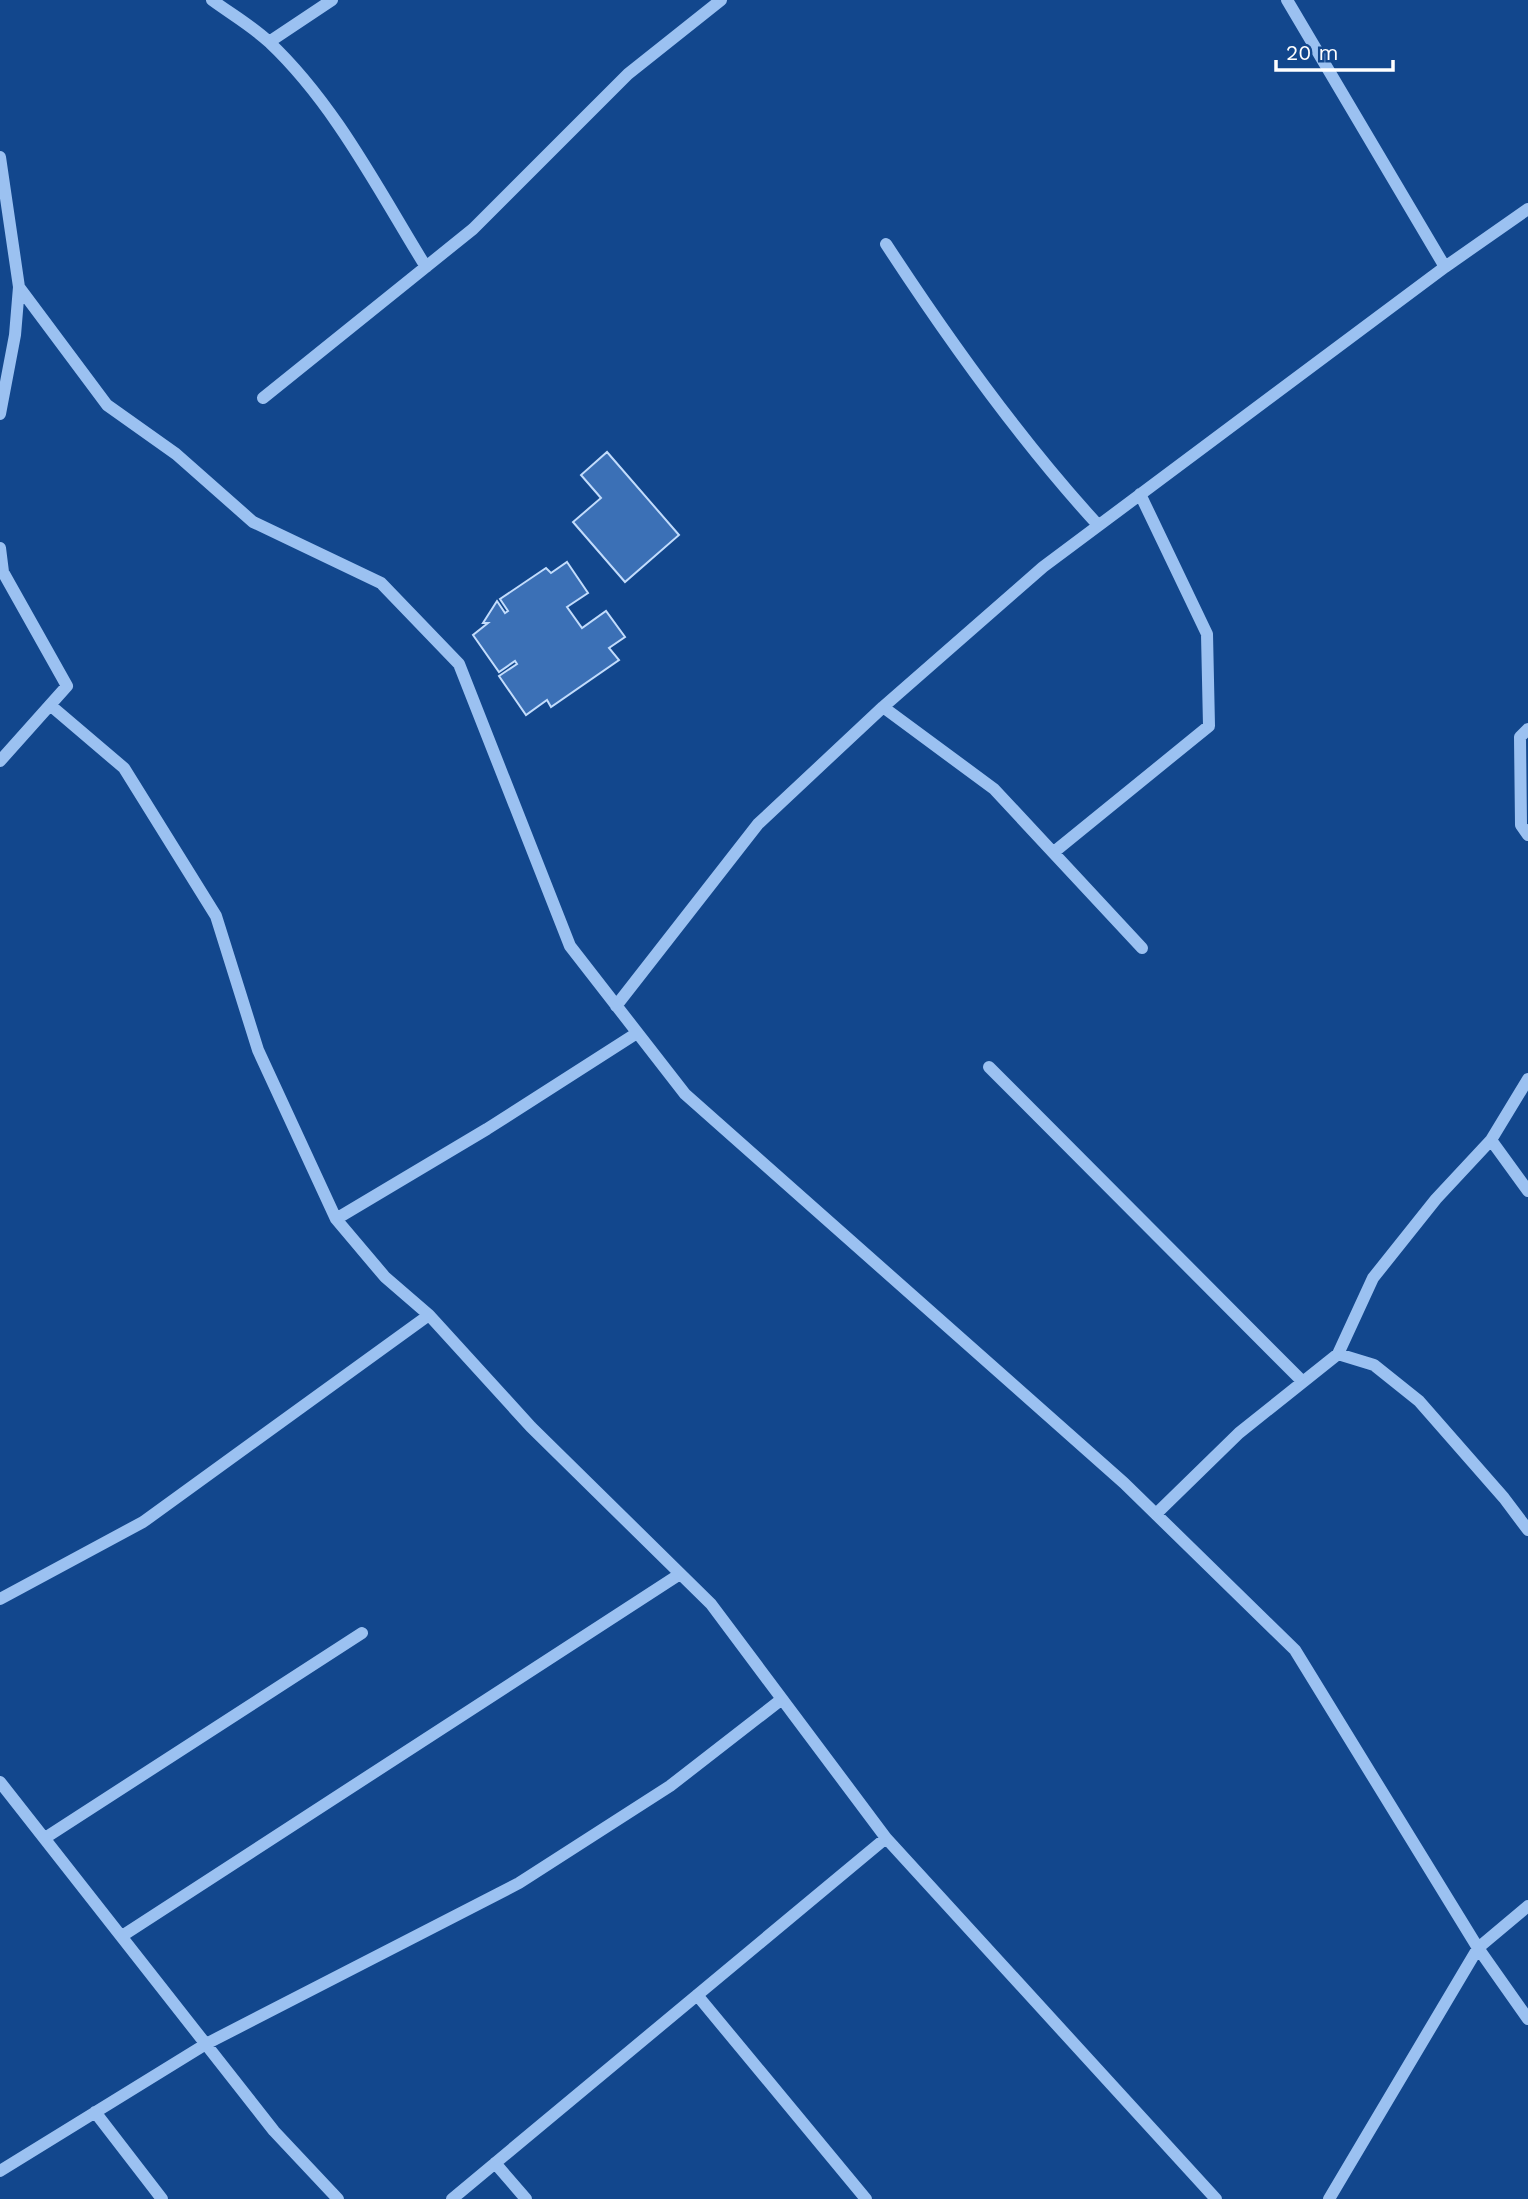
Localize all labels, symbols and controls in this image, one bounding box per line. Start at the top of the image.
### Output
scale bar [1276,28,1393,72]
text: 20 m [1286,40,1338,65]

